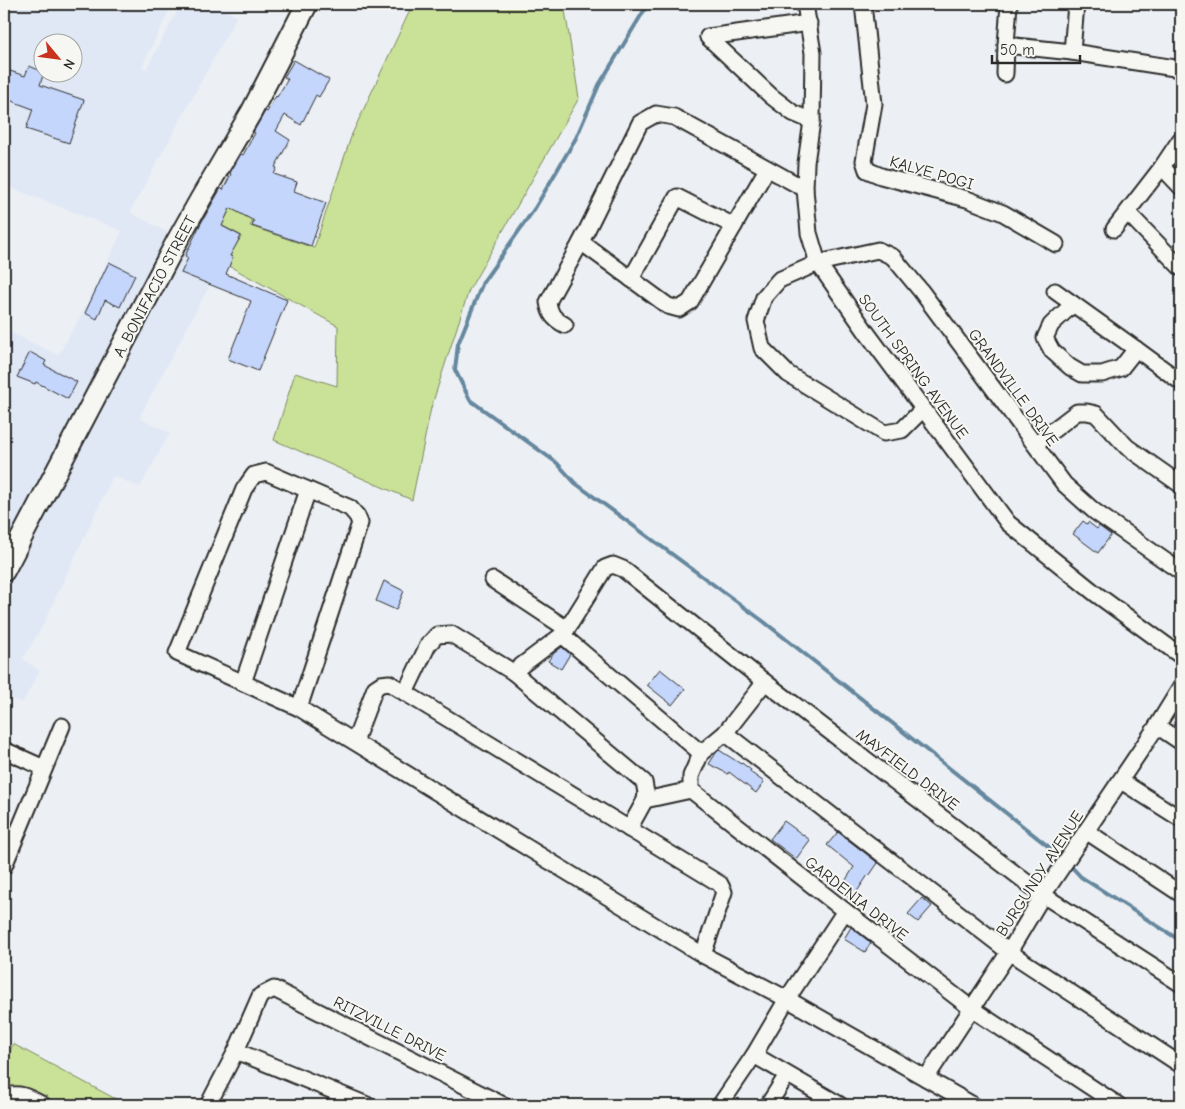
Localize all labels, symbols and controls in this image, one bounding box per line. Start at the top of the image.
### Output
north arrow [32,32,82,82]
scale bar [992,32,1080,64]
text: 50 m [1000,41,1035,59]
text: N [59,56,79,72]
street label: KALYE POGI [888,152,976,194]
street label: A. BONIFACIO STREET [110,212,200,360]
street label: SOUTH SPRING AVENUE [855,291,972,443]
street label: GRANDVILLE DRIVE [965,325,1062,450]
street label: MAYFIELD DRIVE [853,725,963,814]
street label: BURGUNDY AVENUE [993,807,1087,940]
street label: GARDENIA DRIVE [801,853,912,945]
street label: RITZVILLE DRIVE [330,993,449,1065]

